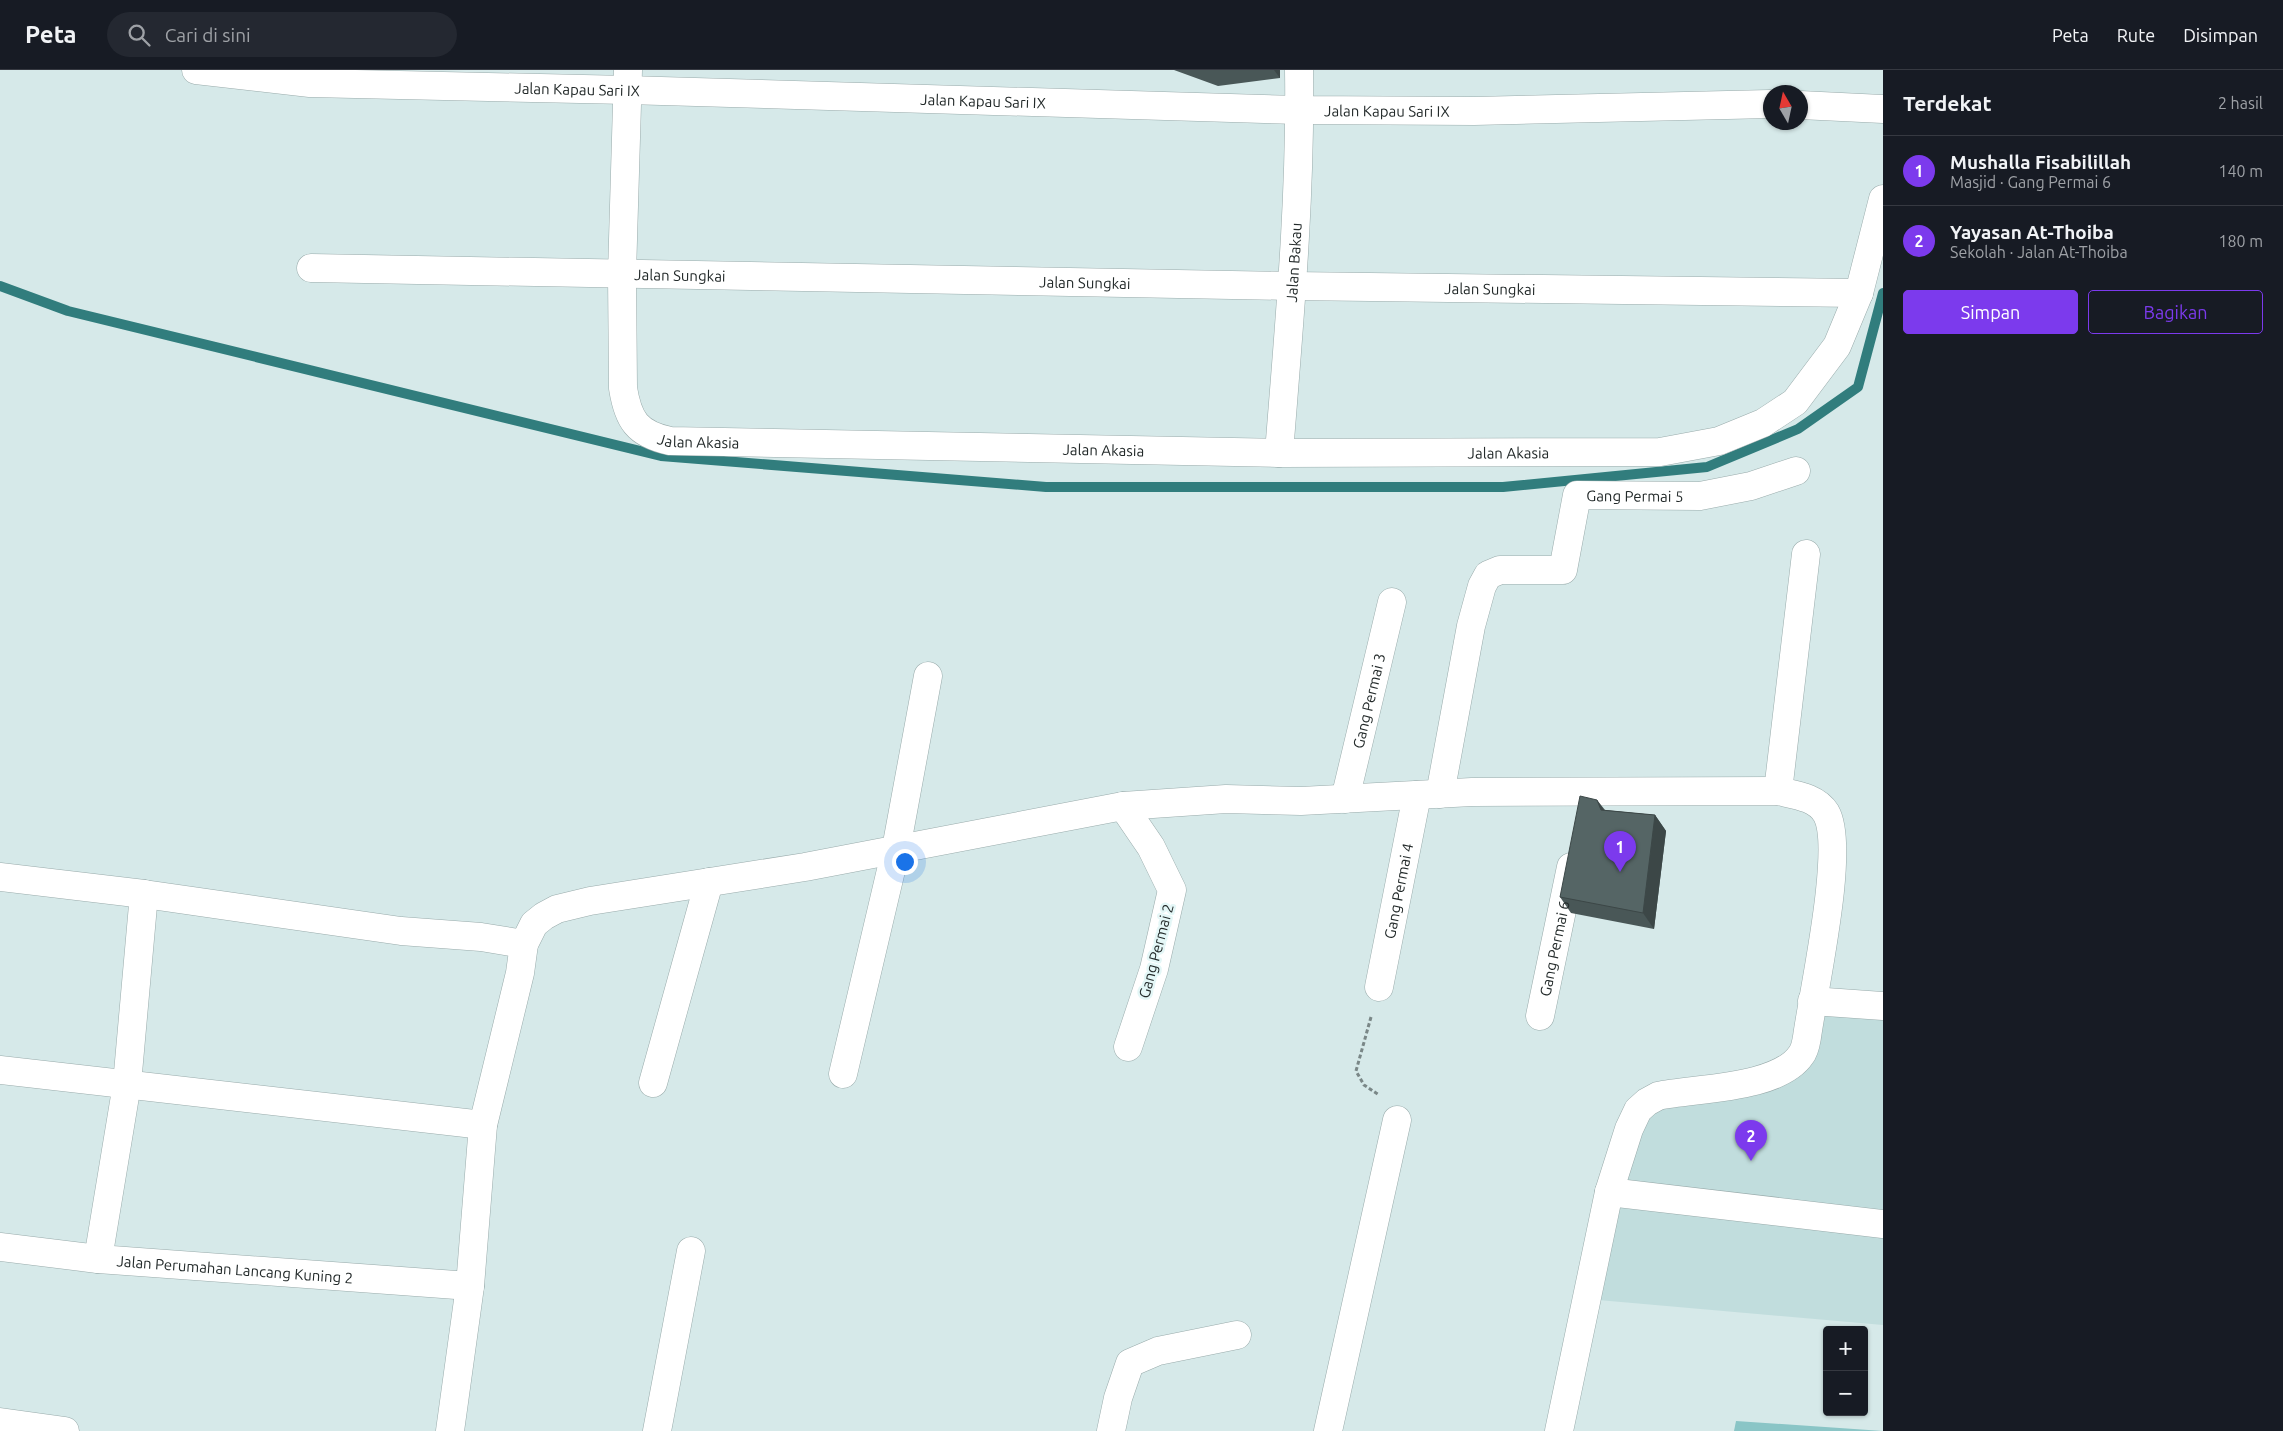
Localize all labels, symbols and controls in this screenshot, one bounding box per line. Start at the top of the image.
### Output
search box [107,12,457,57]
text: Peta [25,21,77,48]
icon: search [125,21,153,49]
text: Cari di sini [165,24,251,46]
text: Peta [2052,25,2089,45]
text: Rute [2117,25,2155,45]
text: Disimpan [2183,25,2258,45]
street label: Jalan Kapau Sari IX [514,79,640,99]
north arrow [1763,85,1808,130]
street label: Jalan Kapau Sari IX [920,90,1046,111]
text: Terdekat [1903,91,1991,115]
text: 2 hasil [2218,94,2263,112]
street label: Jalan Kapau Sari IX [1324,102,1450,119]
text: Mushalla Fisabilillah [1950,151,2131,173]
text: 1 [1914,162,1924,180]
text: 140 m [2218,162,2263,180]
text: Masjid · Gang Permai 6 [1950,173,2111,191]
text: Yayasan At-Thoiba [1950,221,2114,243]
street label: Jalan Bakau [1282,222,1304,303]
text: 2 [1914,232,1924,250]
text: 180 m [2218,232,2263,250]
text: Sekolah · Jalan At-Thoiba [1950,243,2128,261]
street label: Jalan Sungkai [634,265,726,284]
street label: Jalan Sungkai [1039,273,1131,292]
street label: Jalan Sungkai [1444,279,1536,298]
button: Simpan [1903,290,2078,334]
button: Bagikan [2088,290,2263,334]
street label: Jalan Akasia [656,430,740,451]
street label: Jalan Akasia [1062,440,1145,459]
street label: Jalan Akasia [1468,444,1549,461]
street label: Gang Permai 5 [1586,487,1684,504]
street label: Gang Permai 3 [1349,652,1388,750]
pin: 1 [1604,831,1636,872]
street label: Gang Permai 4 [1380,842,1416,940]
your location [892,849,918,875]
street label: Gang Permai 6 [1536,899,1572,998]
street label: Gang Permai 2 [1135,902,1177,1000]
pin: 2 [1735,1120,1767,1161]
street label: Jalan Perumahan Lancang Kuning 2 [116,1252,354,1286]
map controls [1823,1326,1868,1416]
button: + [1823,1326,1868,1371]
button: − [1823,1371,1868,1416]

